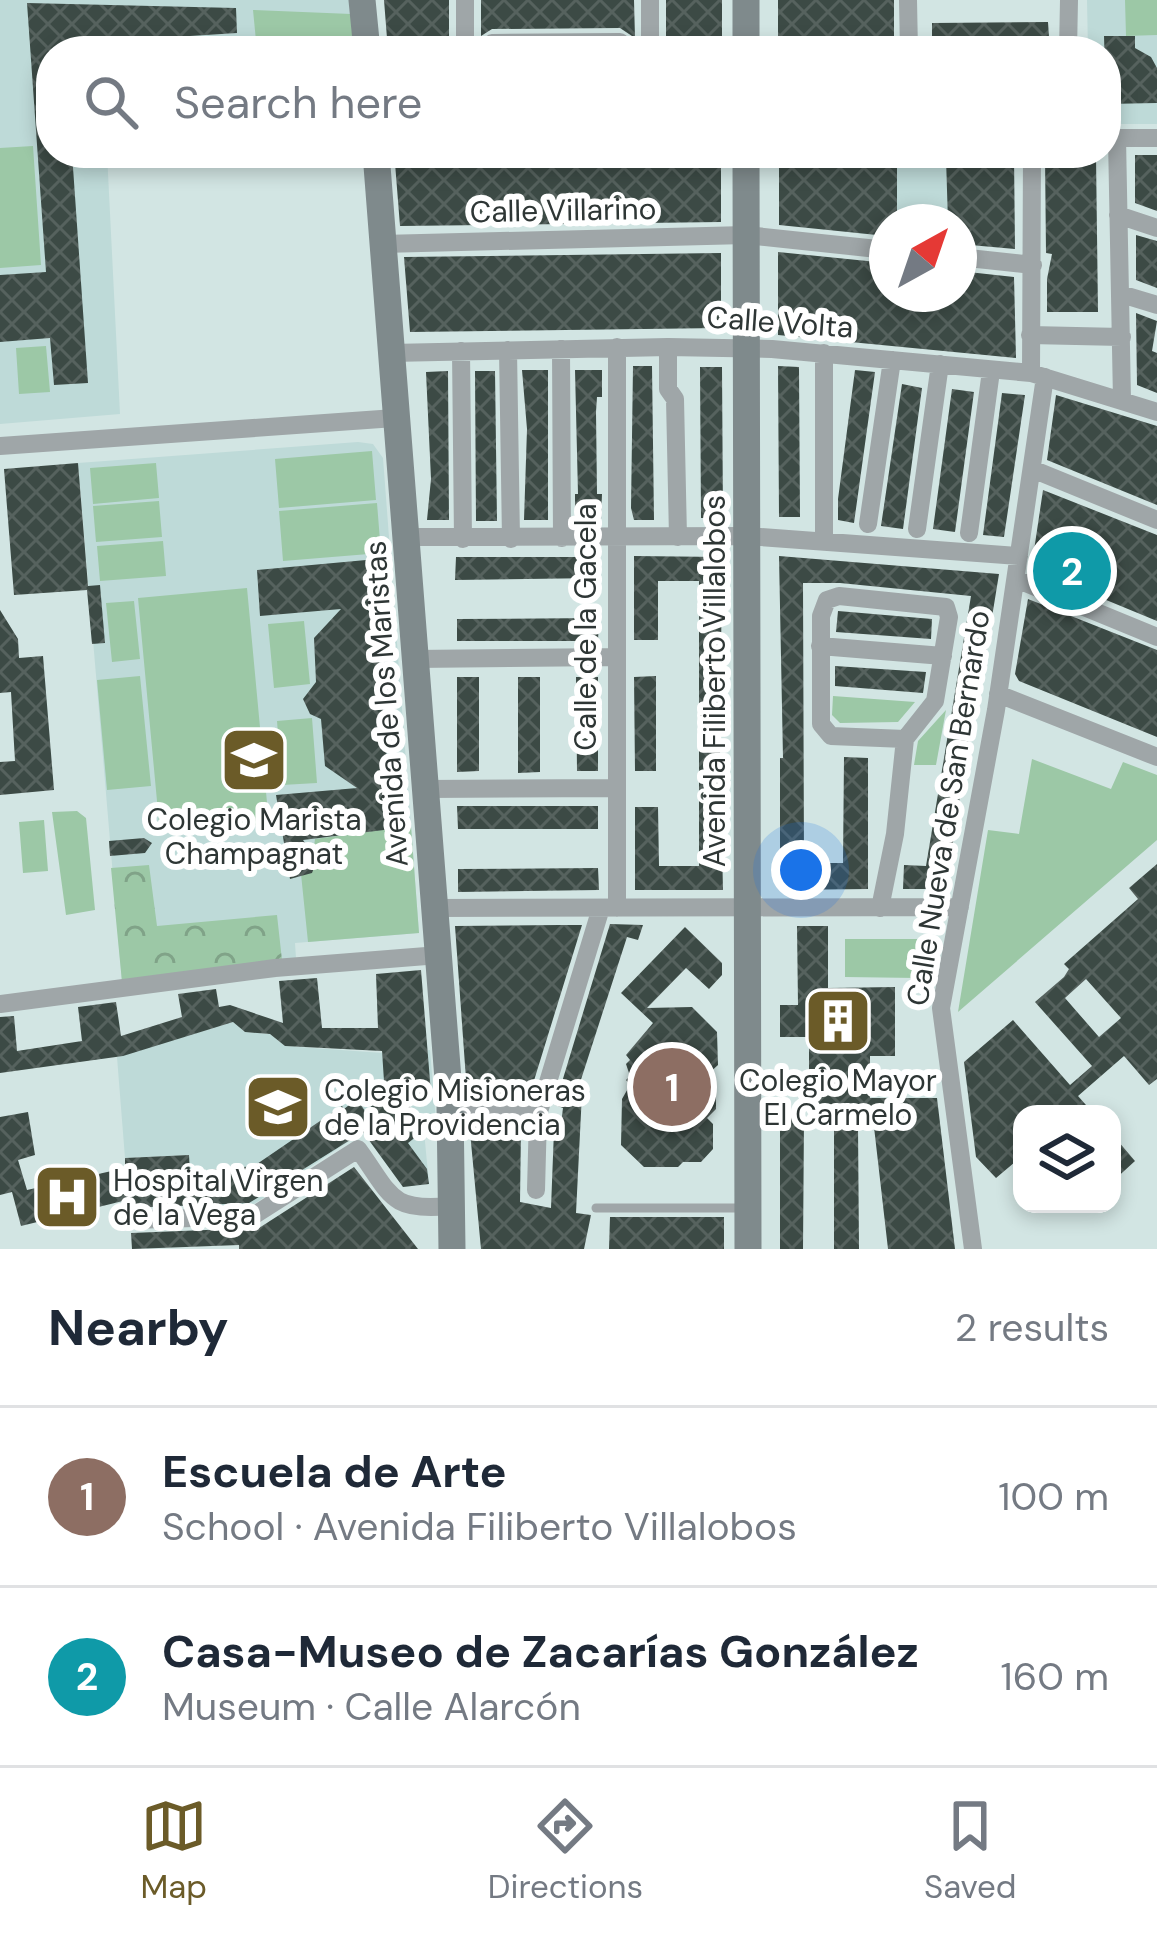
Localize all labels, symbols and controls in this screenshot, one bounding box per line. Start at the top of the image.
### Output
search box [36,36,1121,168]
icon: search [78,69,144,135]
text: Search here [174,73,422,132]
street label: Calle Villarino [469,189,657,231]
north arrow [869,204,977,312]
street label: Calle Volta [705,297,855,347]
street label: Avenida Filiberto Villalobos [695,495,734,867]
street label: Calle de la Gacela [566,503,605,751]
pin: 2 [1033,526,1111,616]
street label: Avenida de los Maristas [355,540,417,868]
street label: Calle Nueva de San Bernardo [897,608,999,1008]
school or university icon: Colegio Marista Champagnat [219,725,289,795]
place label: Colegio Marista Champagnat [147,800,361,873]
your location [771,840,831,900]
building icon: Colegio Mayor El Carmelo [803,986,873,1056]
pin: 1 [633,1042,711,1132]
place label: Colegio Mayor El Carmelo [739,1061,937,1134]
place label: Colegio Misioneras de la Providencia [324,1071,586,1144]
school or university icon: Colegio Misioneras de la Providencia [243,1072,313,1142]
map controls [1013,1105,1121,1213]
button: layers [1013,1105,1121,1213]
place label: Hospital Virgen de la Vega [113,1161,323,1234]
hospital icon: Hospital Virgen de la Vega [32,1162,102,1232]
text: Nearby [48,1294,229,1361]
text: 2 results [955,1302,1109,1353]
text: Escuela de Arte [162,1442,507,1501]
text: 1 [80,1471,94,1522]
text: 100 m [998,1471,1109,1522]
text: School · Avenida Filiberto Villalobos [162,1501,797,1552]
text: Casa-Museo de Zacarías González [162,1622,919,1681]
text: 2 [76,1651,98,1702]
text: 160 m [1001,1651,1109,1702]
text: Museum · Calle Alarcón [162,1681,581,1732]
tab: Map [140,1793,207,1908]
tab: Directions [488,1793,643,1908]
tab: Saved [924,1793,1017,1908]

